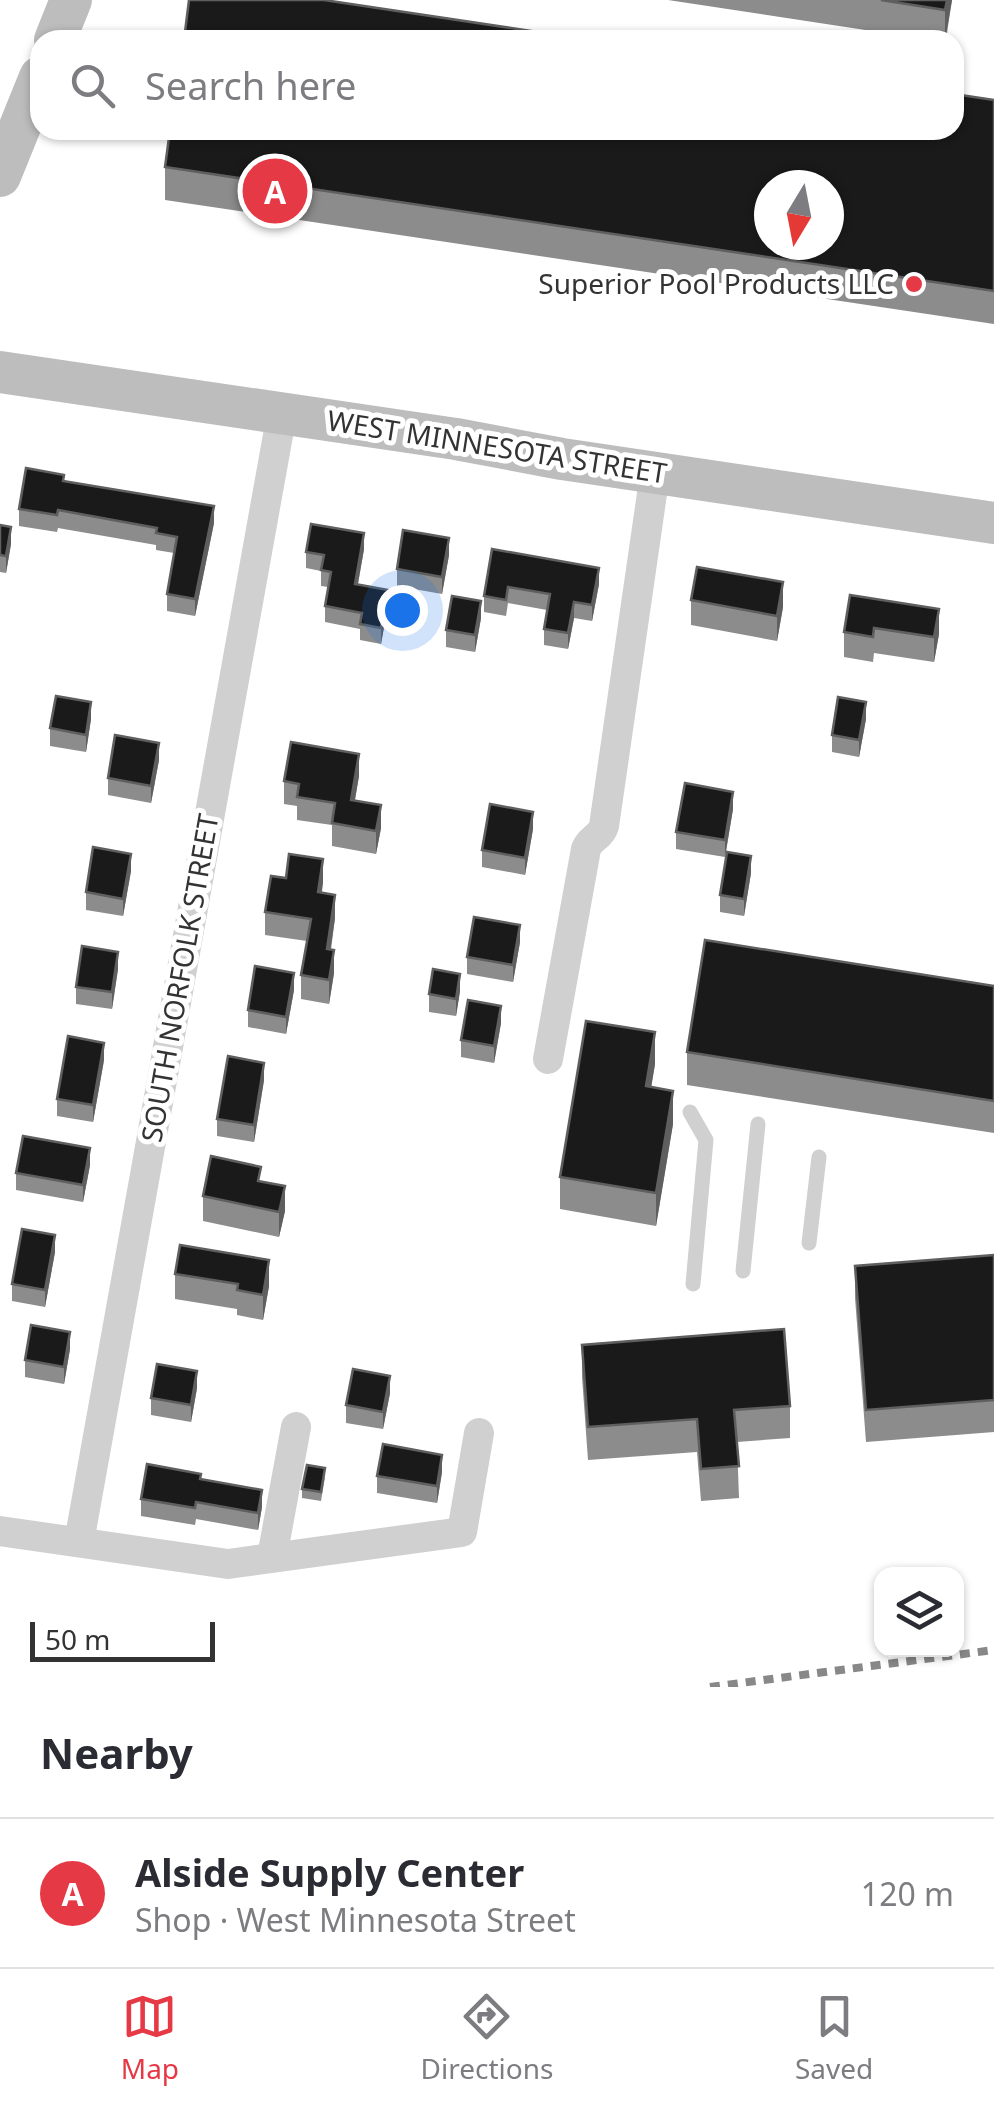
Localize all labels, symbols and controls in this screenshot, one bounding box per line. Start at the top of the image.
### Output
search box [30,30,964,140]
icon: search [65,58,120,113]
text: Search here [145,59,356,111]
pin: A [242,154,308,228]
north arrow [754,170,844,260]
place label: Superior Pool Products LLC [538,264,894,302]
marker: Superior Pool Products LLC [903,273,925,295]
street label: WEST MINNESOTA STREET [325,400,670,492]
your location [377,585,428,636]
street label: SOUTH NORFOLK STREET [131,810,227,1145]
map controls [874,1567,964,1657]
button: layers [874,1567,964,1657]
scale bar [30,1617,215,1662]
text: 50 m [45,1620,111,1658]
text: Nearby [40,1724,193,1781]
text: Alside Supply Center [135,1846,524,1898]
text: A [61,1872,84,1915]
text: 120 m [861,1872,954,1915]
text: Shop · West Minnesota Street [135,1898,576,1941]
tab: Map [121,1989,179,2087]
tab: Directions [421,1989,553,2087]
tab: Saved [795,1989,873,2087]

